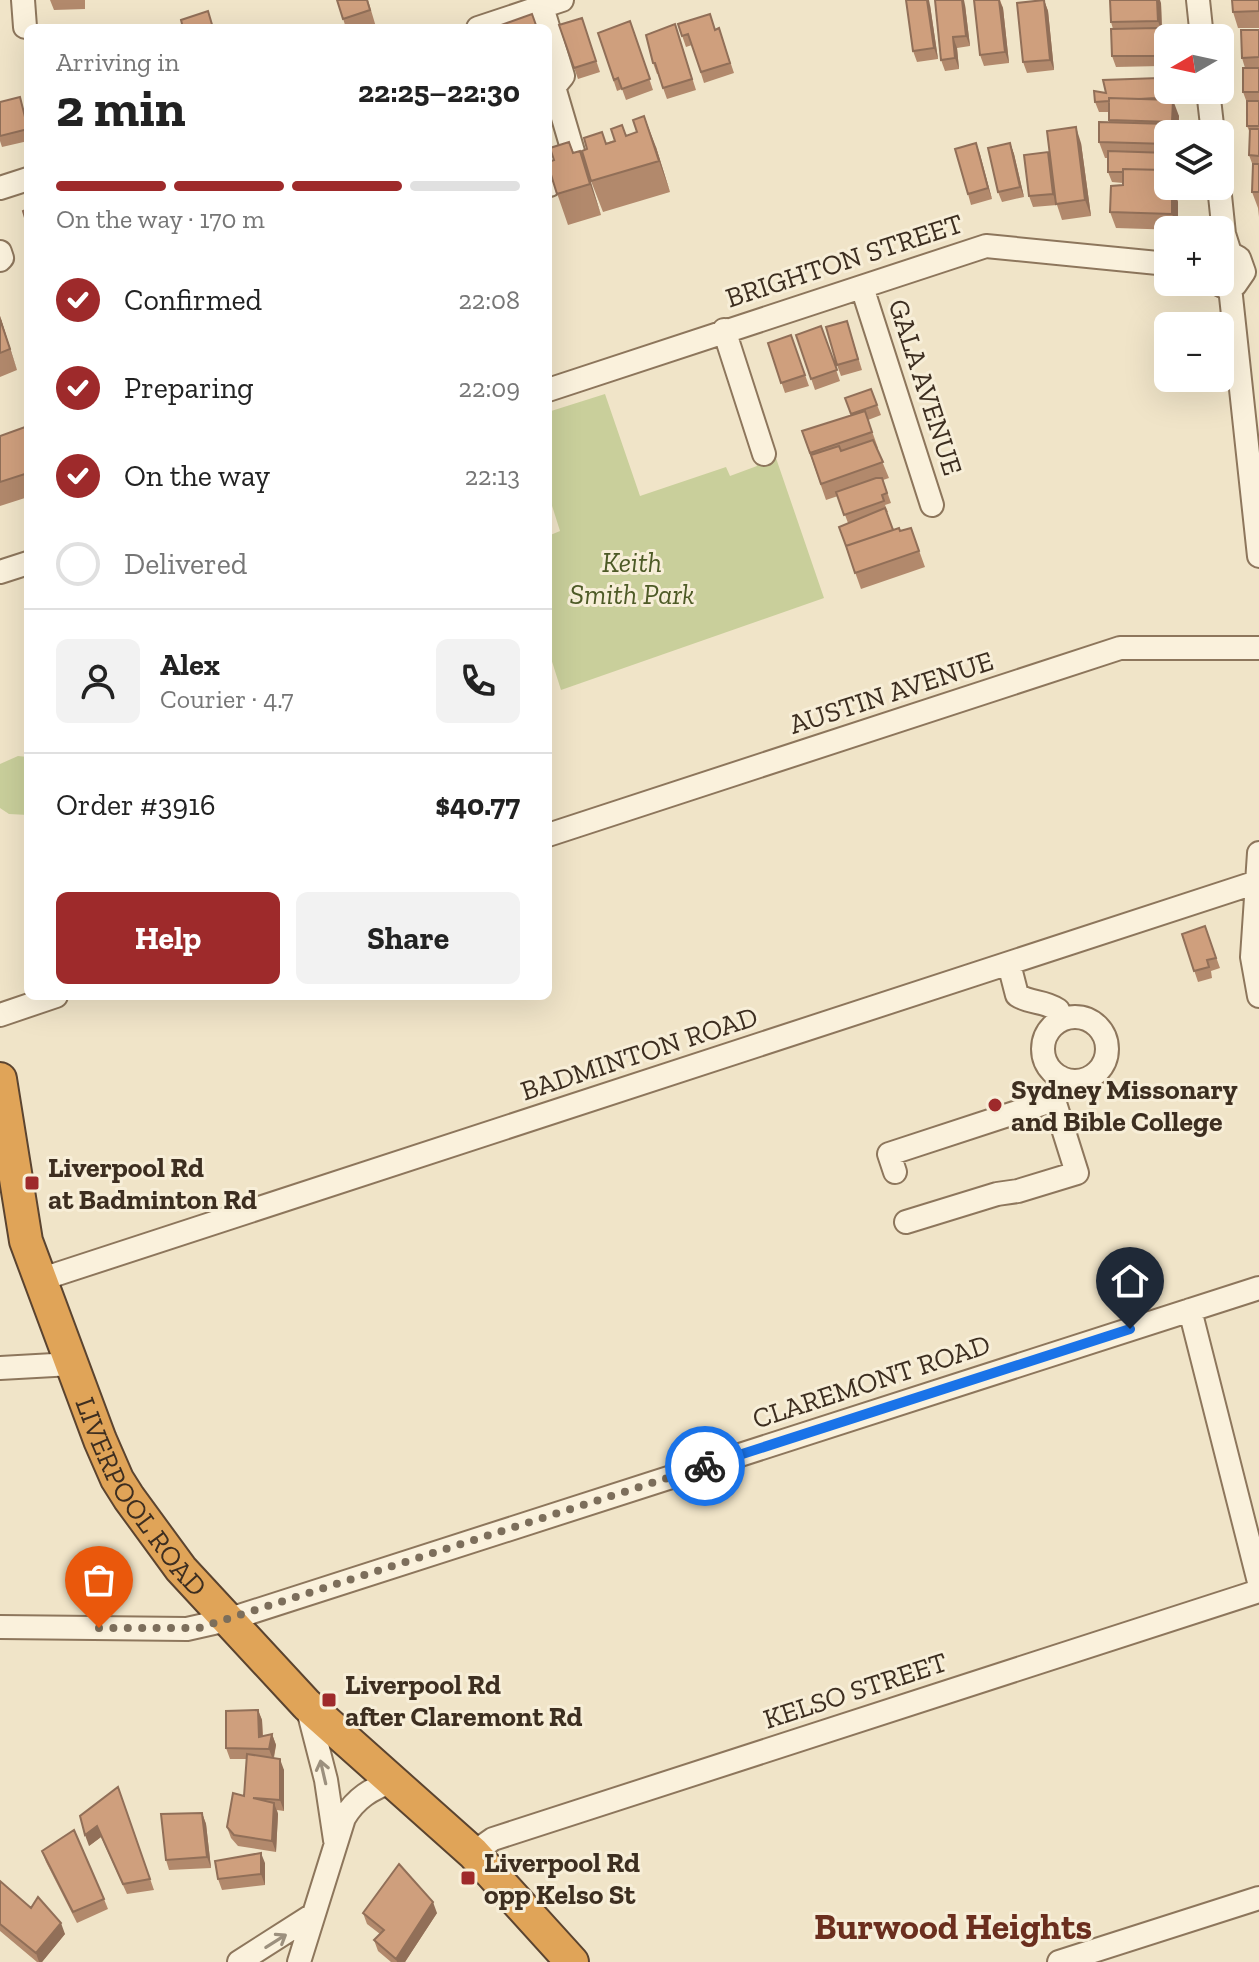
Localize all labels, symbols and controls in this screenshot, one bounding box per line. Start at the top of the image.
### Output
north arrow [1154,24,1234,104]
map controls [1154,24,1234,392]
text: Arriving in [56,46,179,78]
text: 22:25–22:30 [358,74,520,110]
text: 2 min [56,77,186,139]
button: layers [1154,120,1234,200]
text: On the way · 170 m [56,203,265,235]
street label: BRIGHTON STREET [721,207,967,314]
button: + [1154,216,1234,296]
icon: check [56,278,100,322]
text: Confirmed [124,282,262,318]
text: 22:08 [458,284,520,316]
street label: GALA AVENUE [882,295,970,479]
button: − [1154,312,1234,392]
icon: check [56,366,100,410]
text: Preparing [124,370,254,406]
text: 22:09 [459,372,520,404]
icon: check [56,454,100,498]
text: On the way [124,458,270,494]
text: 22:13 [465,460,520,492]
text: Delivered [124,546,247,582]
park label: Keith Smith Park [570,546,694,611]
button: person [56,639,140,723]
button: phone [436,639,520,723]
street label: AUSTIN AVENUE [785,644,997,741]
text: Alex [160,647,220,683]
text: Courier · 4.7 [160,683,294,715]
text: Order #3916 [56,787,216,823]
text: $40.77 [435,787,520,823]
button: Help [56,892,280,984]
button: Share [296,892,520,984]
street label: BADMINTON ROAD [517,1000,762,1107]
place label: Sydney Missonary and Bible College [1011,1073,1238,1138]
marker: Sydney Missonary and Bible College [986,1096,1004,1114]
place label: Liverpool Rd at Badminton Rd [48,1151,257,1216]
marker: Liverpool Rd at Badminton Rd [23,1174,41,1192]
pin [1096,1247,1164,1329]
icon: home [1108,1259,1152,1303]
street label: CLAREMONT ROAD [748,1327,994,1435]
street label: LIVERPOOL ROAD [69,1393,214,1603]
courier [665,1426,745,1506]
icon: bike [683,1444,727,1488]
pin [65,1546,133,1628]
icon: bag [77,1558,121,1602]
street label: KELSO STREET [759,1645,951,1736]
place label: Liverpool Rd after Claremont Rd [345,1668,583,1733]
marker: Liverpool Rd after Claremont Rd [320,1691,338,1709]
one-way arrow [315,1760,330,1786]
place label: Liverpool Rd opp Kelso St [484,1846,640,1911]
marker: Liverpool Rd opp Kelso St [459,1869,477,1887]
district label: Burwood Heights [814,1905,1092,1948]
one-way arrow [264,1932,287,1948]

